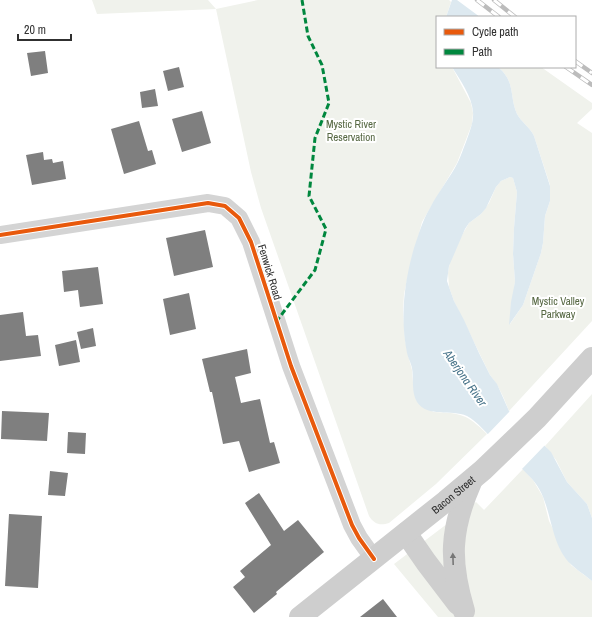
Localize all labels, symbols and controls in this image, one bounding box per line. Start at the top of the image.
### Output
scale bar [18,16,71,42]
legend [436,16,576,68]
text: 20 m [24,22,46,38]
text: Cycle path [472,24,519,40]
text: Path [472,44,492,60]
park label: Mystic River Reservation [326,117,376,144]
street label: Fenwick Road [255,243,285,301]
park label: Mystic Valley Parkway [532,294,585,321]
water label: Aberjona River [439,346,491,410]
street label: Bacon Street [429,472,478,517]
one-way arrow [450,552,456,565]

